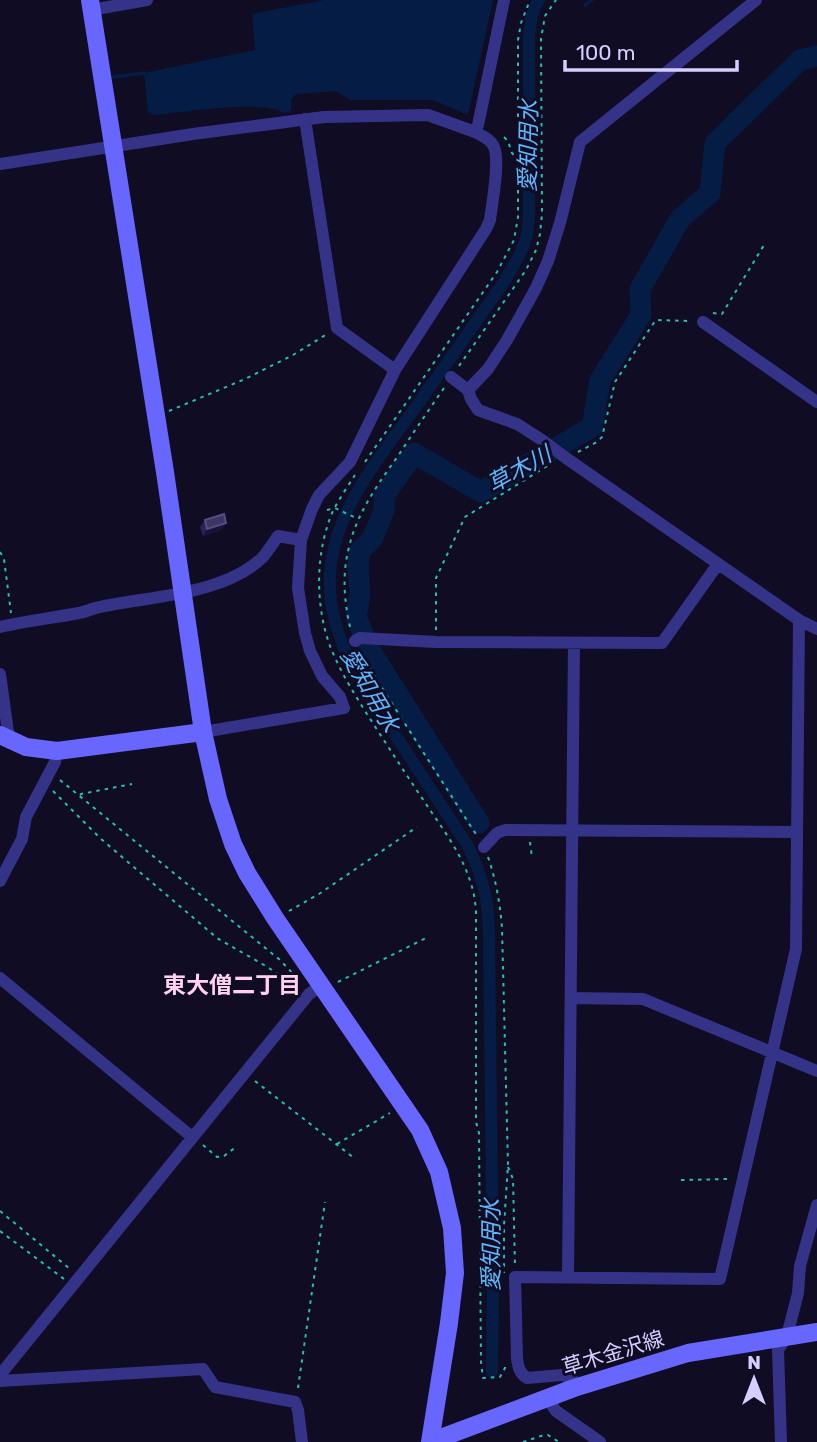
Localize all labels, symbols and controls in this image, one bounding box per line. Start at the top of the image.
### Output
scale bar [565,28,736,72]
text: 100 m [576,40,635,65]
water label: 愛知用水 [513,97,543,192]
water label: 草木川 [482,439,559,498]
water label: 愛知用水 [335,643,407,739]
district label: 東大僧二丁目 [163,971,301,999]
water label: 愛知用水 [477,1196,505,1291]
street label: 草木金沢線 [559,1325,667,1380]
north arrow [719,1344,789,1414]
text: N [747,1351,761,1374]

